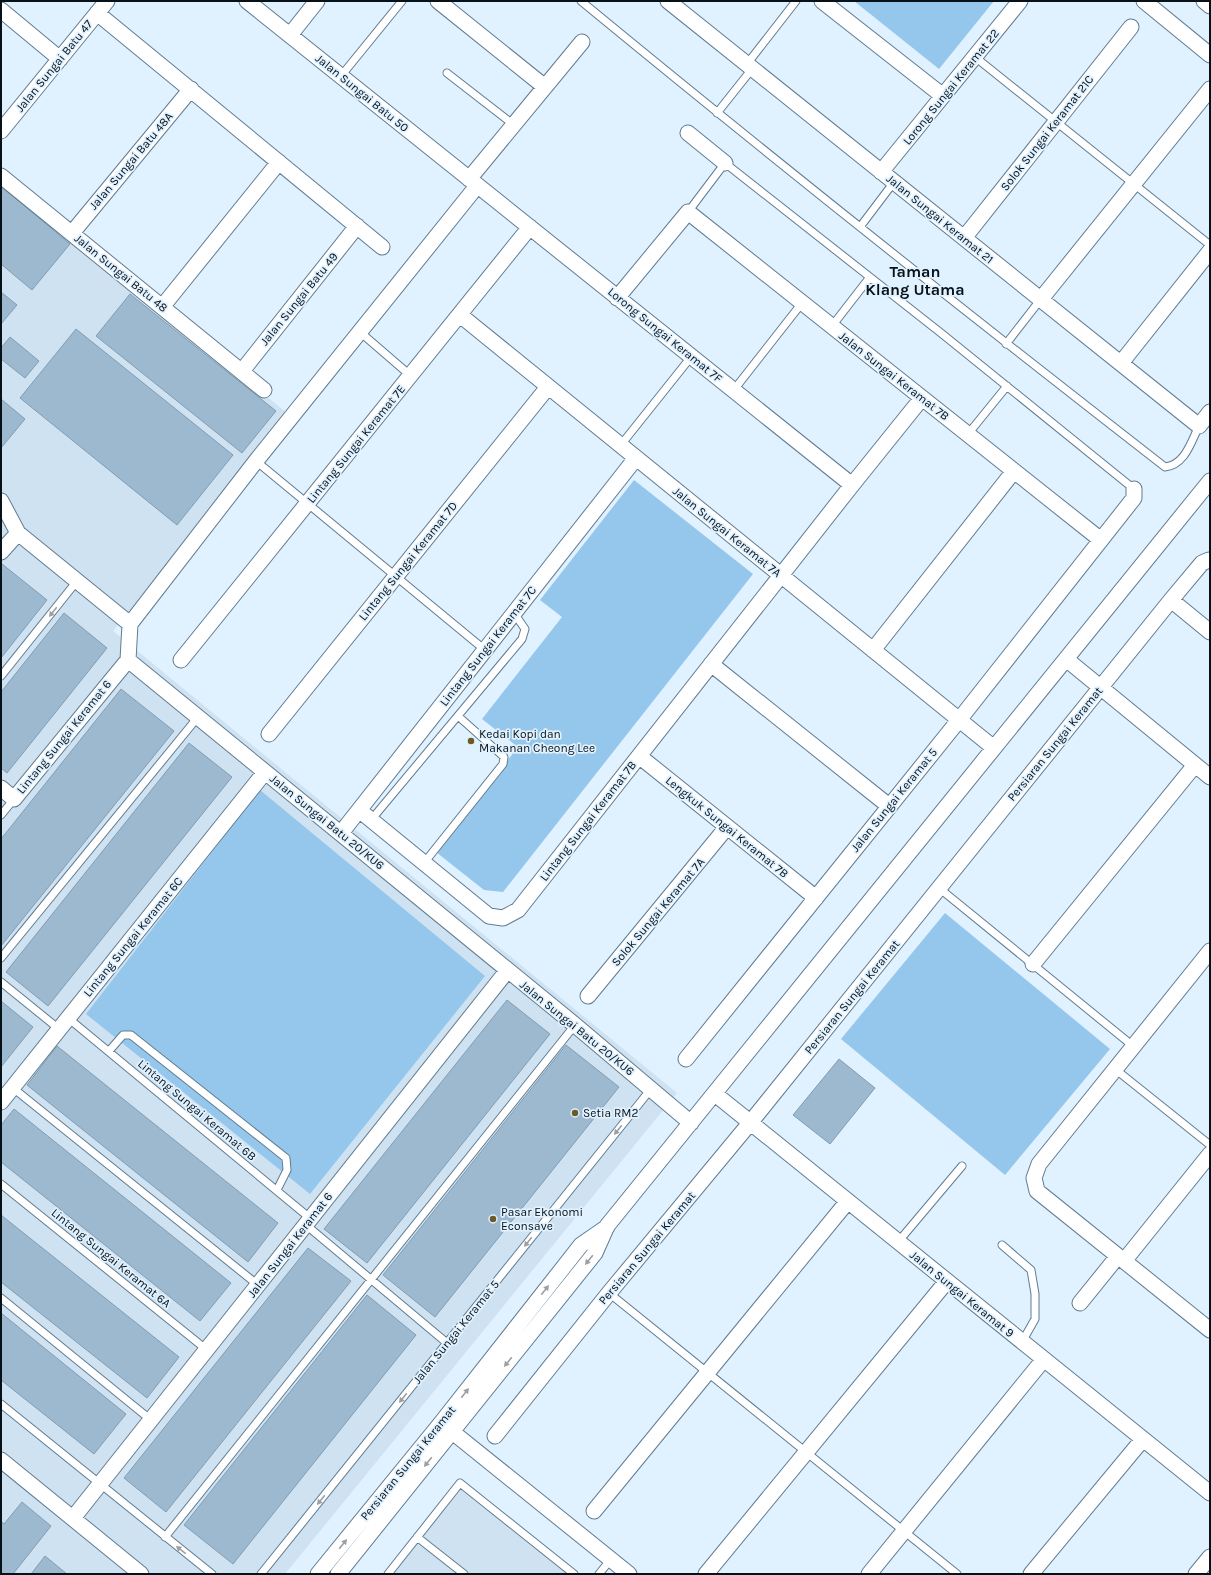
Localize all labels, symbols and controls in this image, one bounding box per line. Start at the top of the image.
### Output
street label: Jalan Sungai Batu 47 [13,17,96,115]
street label: Lorong Sungai Keramat 22 [900,26,1002,148]
street label: Jalan Sungai Batu 50 [313,51,411,135]
street label: Solok Sungai Keramat 21C [998,72,1096,194]
street label: Jalan Sungai Batu 48A [86,109,176,213]
street label: Jalan Sungai Keramat 21 [884,172,996,266]
street label: Jalan Sungai Batu 48 [72,231,170,315]
street label: Jalan Sungai Batu 49 [257,250,341,348]
district label: Taman Klang Utama [865,262,965,299]
street label: Lorong Sungai Keramat 7F [605,285,725,385]
street label: Jalan Sungai Keramat 7B [836,329,952,423]
street label: Lintang Sungai Keramat 7E [304,382,408,506]
street label: Jalan Sungai Keramat 7A [670,484,784,580]
street label: Lintang Sungai Keramat 7D [356,499,460,623]
street label: Lintang Sungai Keramat 7C [437,583,539,709]
one-way arrow [48,606,57,617]
street label: Lintang Sungai Keramat 6 [14,677,114,797]
street label: Persiaran Sungai Keramat [1005,684,1106,804]
place label: Kedai Kopi dan Makanan Cheong Lee [479,727,595,755]
marker: Kedai Kopi dan Makanan Cheong Lee [466,736,476,746]
street label: Jalan Sungai Keramat 5 [848,745,940,855]
street label: Lintang Sungai Keramat 7B [537,758,639,884]
street label: Jalan Sungai Batu 20/KU6 [267,772,387,873]
street label: Lengkuk Sungai Keramat 7B [663,773,791,881]
street label: Solok Sungai Keramat 7A [609,855,707,969]
street label: Lintang Sungai Keramat 6C [80,874,186,1000]
street label: Persiaran Sungai Keramat [802,937,903,1057]
street label: Jalan Sungai Batu 20/KU6 [517,978,637,1079]
street label: Lintang Sungai Keramat 6B [135,1056,259,1164]
place label: Setia RM2 [583,1106,638,1120]
marker: Setia RM2 [570,1108,580,1118]
one-way arrow [613,1125,622,1135]
street label: Persiaran Sungai Keramat [596,1188,699,1307]
street label: Jalan Sungai Keramat 6 [245,1190,335,1300]
place label: Pasar Ekonomi Econsave [501,1205,583,1233]
street label: Lintang Sungai Keramat 6A [49,1206,174,1310]
marker: Pasar Ekonomi Econsave [488,1214,498,1224]
one-way arrow [523,1237,532,1248]
street label: Jalan Sungai Keramat 9 [907,1248,1017,1340]
one-way arrow [585,1255,594,1266]
street label: Jalan Sungai Keramat 5 [410,1277,502,1387]
one-way arrow [541,1285,549,1296]
one-way arrow [504,1356,512,1367]
one-way arrow [461,1387,470,1398]
one-way arrow [398,1393,407,1404]
street label: Persiaran Sungai Keramat [358,1403,459,1523]
one-way arrow [424,1456,432,1467]
one-way arrow [317,1494,326,1505]
one-way arrow [338,1538,347,1549]
one-way arrow [176,1545,187,1554]

